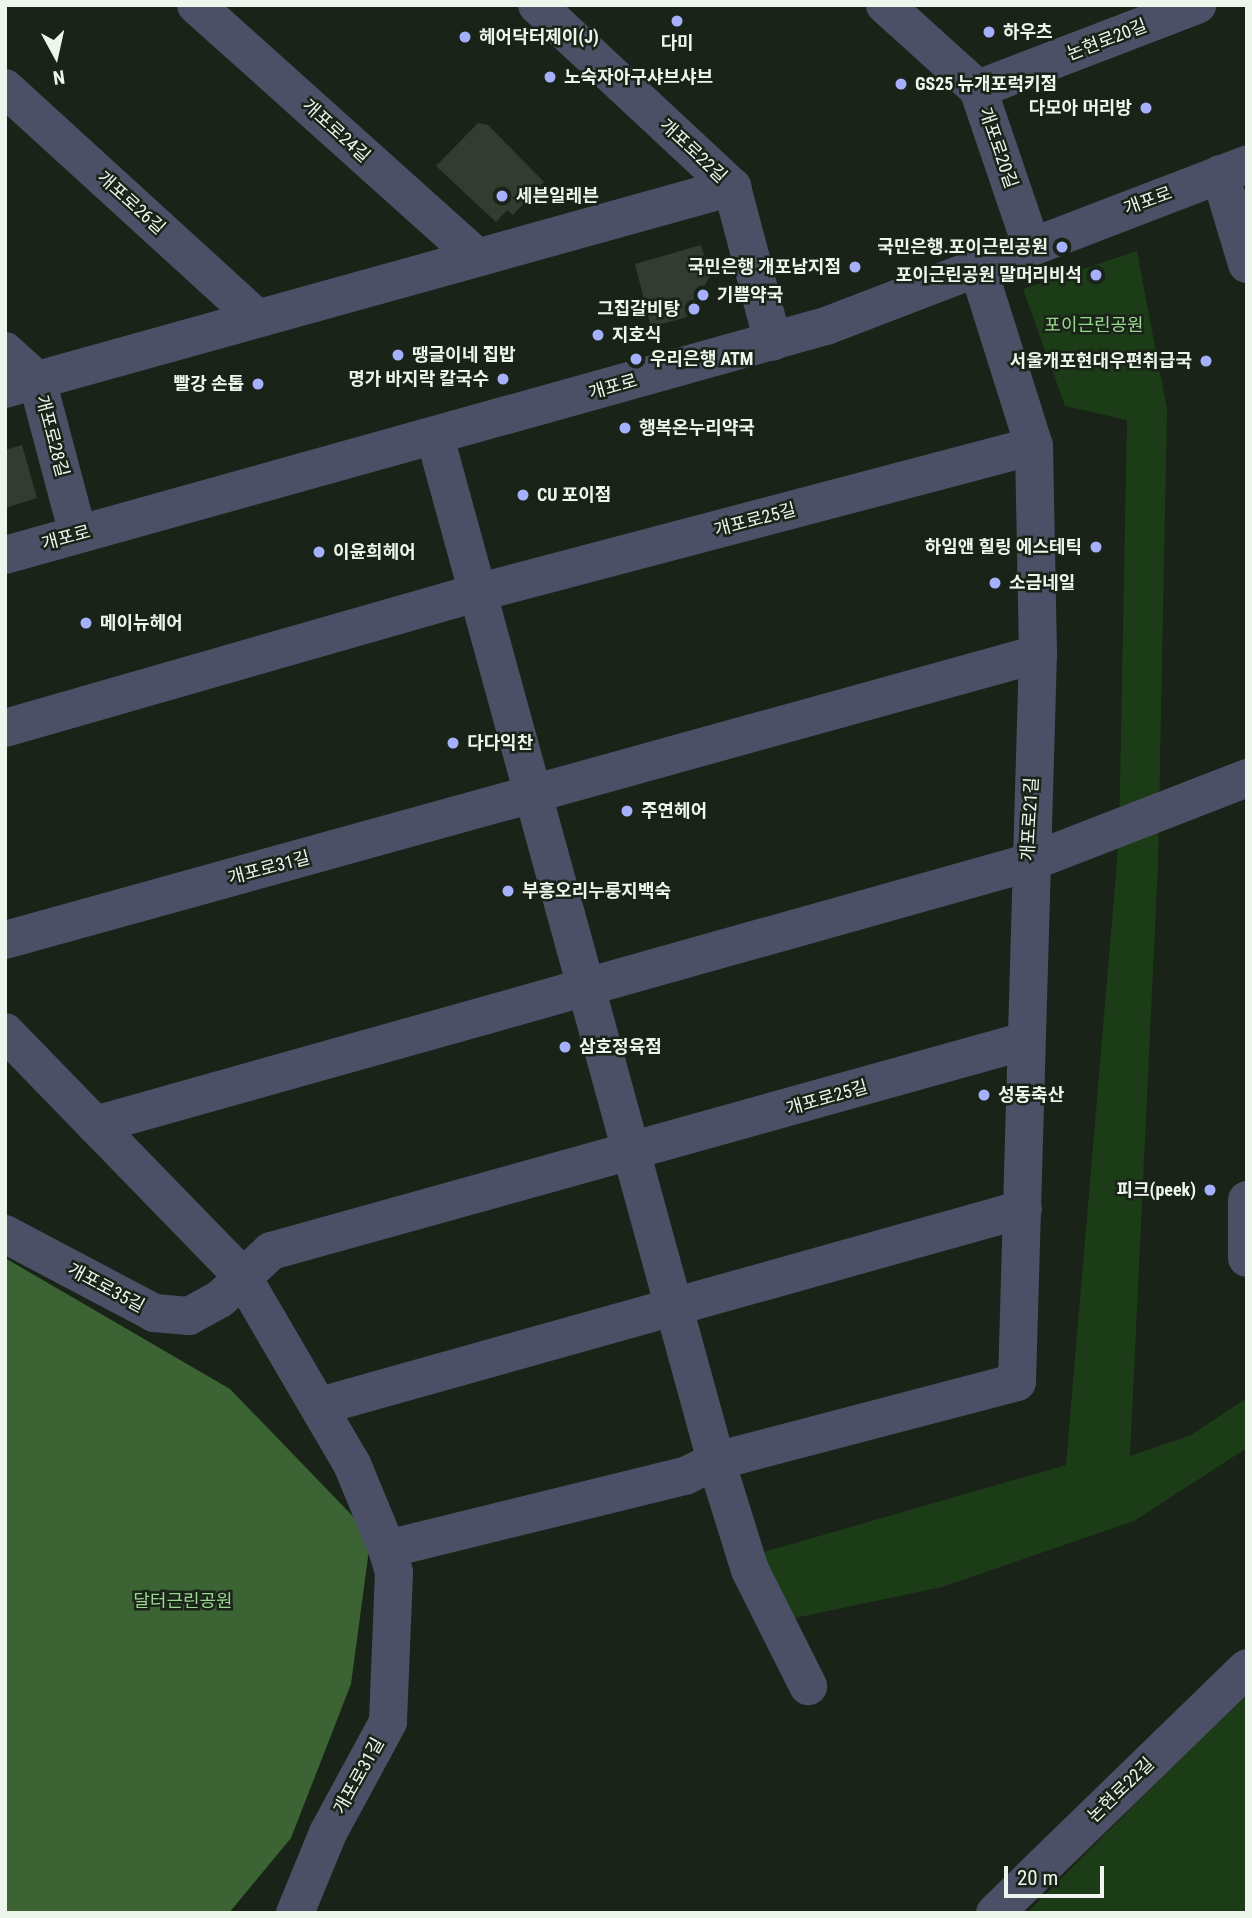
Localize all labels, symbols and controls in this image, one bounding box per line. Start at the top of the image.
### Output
marker: 다미 [669,13,685,29]
street label: 논현로20길 [1064,15,1150,65]
north arrow [21,21,91,91]
place label: 하우츠 [1003,21,1053,43]
marker: 하우츠 [981,24,997,40]
place label: 헤어닥터제이(J) [479,26,599,48]
marker: 헤어닥터제이(J) [457,29,473,45]
place label: 다미 [660,32,694,54]
text: N [52,65,66,89]
place label: 노숙자아구샤브샤브 [564,66,713,88]
marker: 노숙자아구샤브샤브 [542,69,558,85]
place label: GS25 뉴개포럭키점 [915,73,1057,95]
marker: GS25 뉴개포럭키점 [893,76,909,92]
street label: 개포로24길 [298,95,374,167]
place label: 다모아 머리방 [1028,97,1132,119]
marker: 다모아 머리방 [1138,100,1154,116]
street label: 개포로20길 [974,105,1022,191]
street label: 개포로22길 [655,114,731,188]
street label: 개포로26길 [93,167,169,239]
street label: 개포로 [1121,182,1175,220]
place label: 세븐일레븐 [516,185,599,207]
marker: 세븐일레븐 [494,188,510,204]
place label: 국민은행.포이근린공원 [877,236,1048,258]
marker: 국민은행.포이근린공원 [1054,239,1070,255]
place label: 국민은행 개포남지점 [688,256,841,278]
marker: 국민은행 개포남지점 [847,259,863,275]
place label: 포이근린공원 말머리비석 [896,264,1082,286]
marker: 포이근린공원 말머리비석 [1088,267,1104,283]
place label: 기쁨약국 [717,284,783,306]
marker: 기쁨약국 [695,287,711,303]
place label: 그집갈비탕 [597,298,680,320]
marker: 그집갈비탕 [686,301,702,317]
park label: 포이근린공원 [1044,314,1144,336]
place label: 지호식 [612,324,662,346]
marker: 지호식 [590,327,606,343]
place label: 땡글이네 집밥 [412,344,516,366]
marker: 땡글이네 집밥 [390,347,406,363]
place label: 우리은행 ATM [650,348,753,370]
place label: 서울개포현대우편취급국 [1010,350,1192,372]
marker: 우리은행 ATM [628,351,644,367]
marker: 서울개포현대우편취급국 [1198,353,1214,369]
place label: 명가 바지락 칼국수 [348,368,489,390]
street label: 개포로 [586,370,640,404]
marker: 명가 바지락 칼국수 [495,371,511,387]
place label: 빨강 손톱 [174,373,244,395]
marker: 빨강 손톱 [250,376,266,392]
street label: 개포로28길 [31,393,73,479]
place label: 행복온누리약국 [639,417,755,439]
marker: 행복온누리약국 [617,420,633,436]
place label: CU 포이점 [537,484,611,506]
marker: CU 포이점 [515,487,531,503]
street label: 개포로25길 [712,499,798,541]
street label: 개포로 [39,521,93,555]
place label: 하임앤 힐링 에스테틱 [925,536,1082,558]
marker: 하임앤 힐링 에스테틱 [1088,539,1104,555]
place label: 이윤희헤어 [333,541,416,563]
marker: 이윤희헤어 [311,544,327,560]
place label: 소금네일 [1009,572,1075,594]
marker: 소금네일 [987,575,1003,591]
place label: 메이뉴헤어 [100,612,183,634]
marker: 메이뉴헤어 [78,615,94,631]
place label: 다다익찬 [467,732,533,754]
marker: 다다익찬 [445,735,461,751]
street label: 개포로21길 [1017,776,1043,862]
place label: 주연헤어 [641,800,707,822]
marker: 주연헤어 [619,803,635,819]
street label: 개포로31길 [226,847,312,889]
place label: 부흥오리누룽지백숙 [522,880,671,902]
marker: 부흥오리누룽지백숙 [500,883,516,899]
place label: 삼호정육점 [579,1036,662,1058]
marker: 삼호정육점 [557,1039,573,1055]
street label: 개포로25길 [784,1076,870,1120]
place label: 성동축산 [998,1084,1064,1106]
marker: 성동축산 [976,1087,992,1103]
place label: 피크(peek) [1116,1179,1196,1201]
marker: 피크(peek) [1202,1182,1218,1198]
street label: 개포로35길 [64,1259,148,1317]
park label: 달터근린공원 [133,1590,233,1612]
street label: 개포로31길 [329,1734,389,1818]
street label: 논현로22길 [1083,1753,1159,1827]
scale bar [1007,1852,1107,1896]
text: 20 m [1017,1866,1058,1890]

